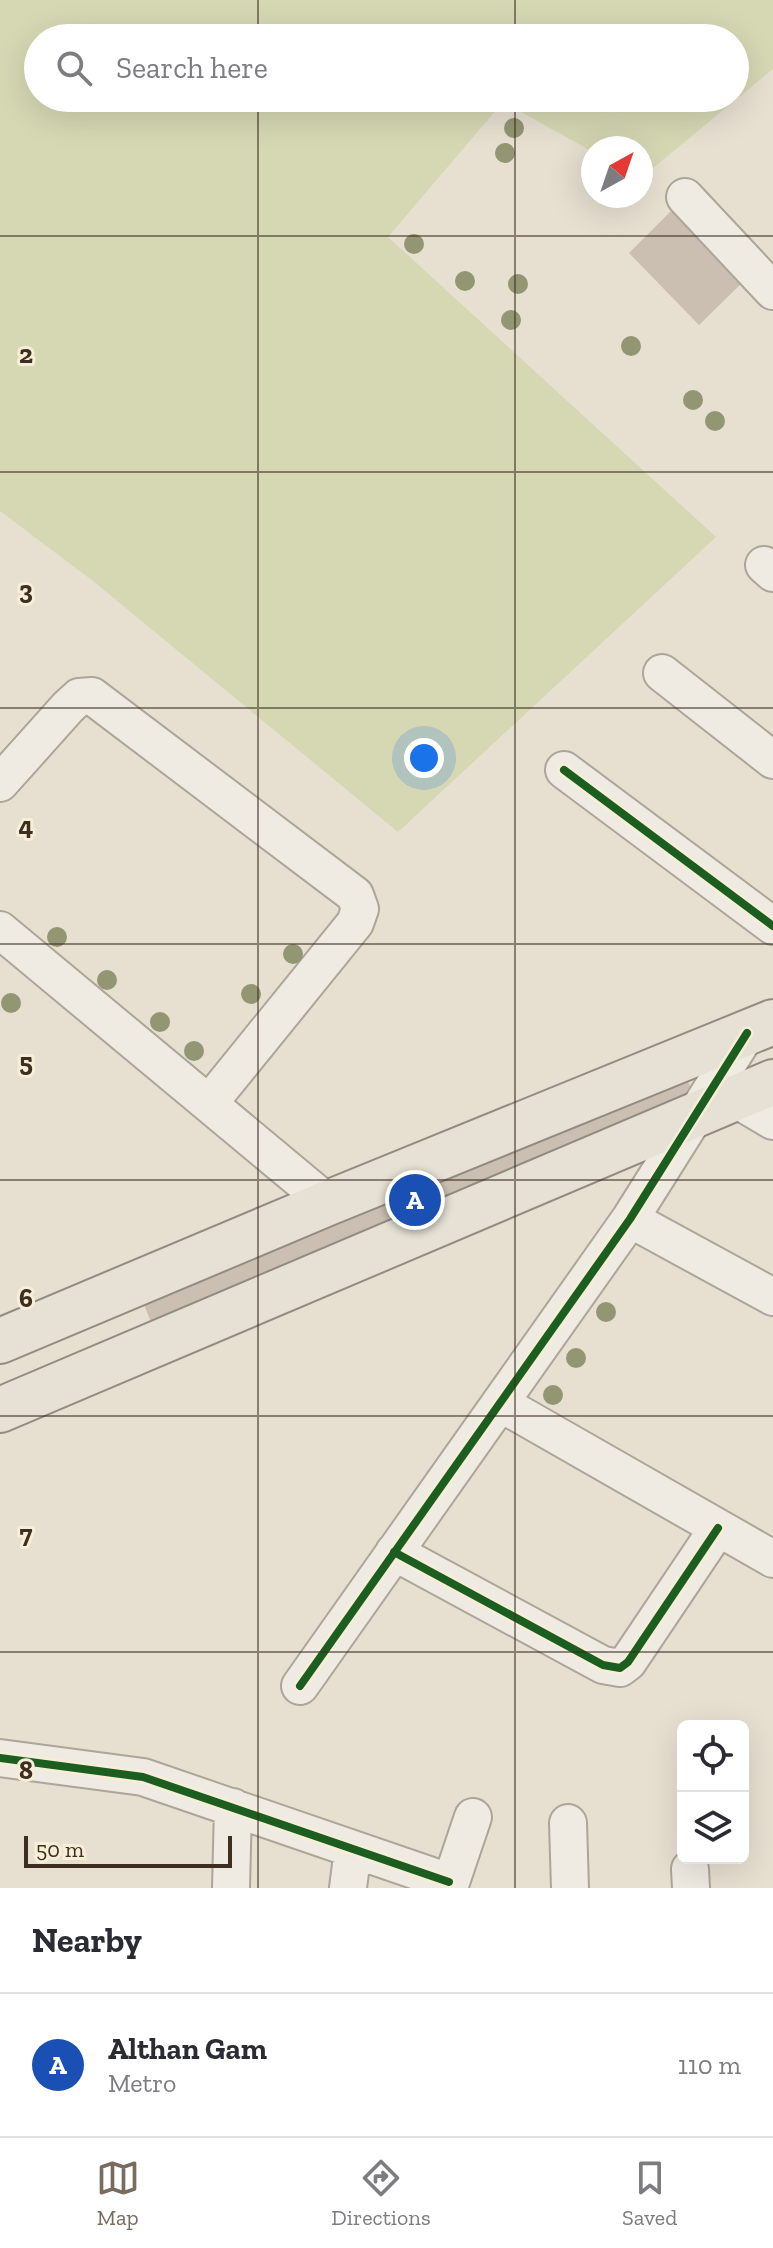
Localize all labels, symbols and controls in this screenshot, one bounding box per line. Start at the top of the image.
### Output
search box [24,24,749,112]
icon: search [52,46,96,90]
text: Search here [116,50,268,86]
north arrow [581,136,653,208]
text: 2 [19,338,33,370]
text: 3 [19,574,33,606]
your location [404,738,444,778]
text: 4 [19,810,34,842]
text: 5 [19,1046,33,1078]
pin: A [389,1170,441,1230]
text: 6 [19,1282,33,1314]
text: 7 [20,1518,33,1550]
map controls [677,1720,749,1864]
button: locate [677,1720,749,1792]
text: 8 [19,1754,33,1786]
button: layers [677,1792,749,1864]
scale bar [24,1832,232,1868]
text: 50 m [36,1836,84,1863]
text: Nearby [32,1920,142,1961]
text: Althan Gam [108,2031,267,2067]
text: A [49,2049,67,2081]
text: 110 m [678,2049,741,2081]
text: Metro [108,2067,176,2099]
tab: Map [96,2156,140,2231]
tab: Directions [331,2156,431,2231]
tab: Saved [622,2156,677,2231]

